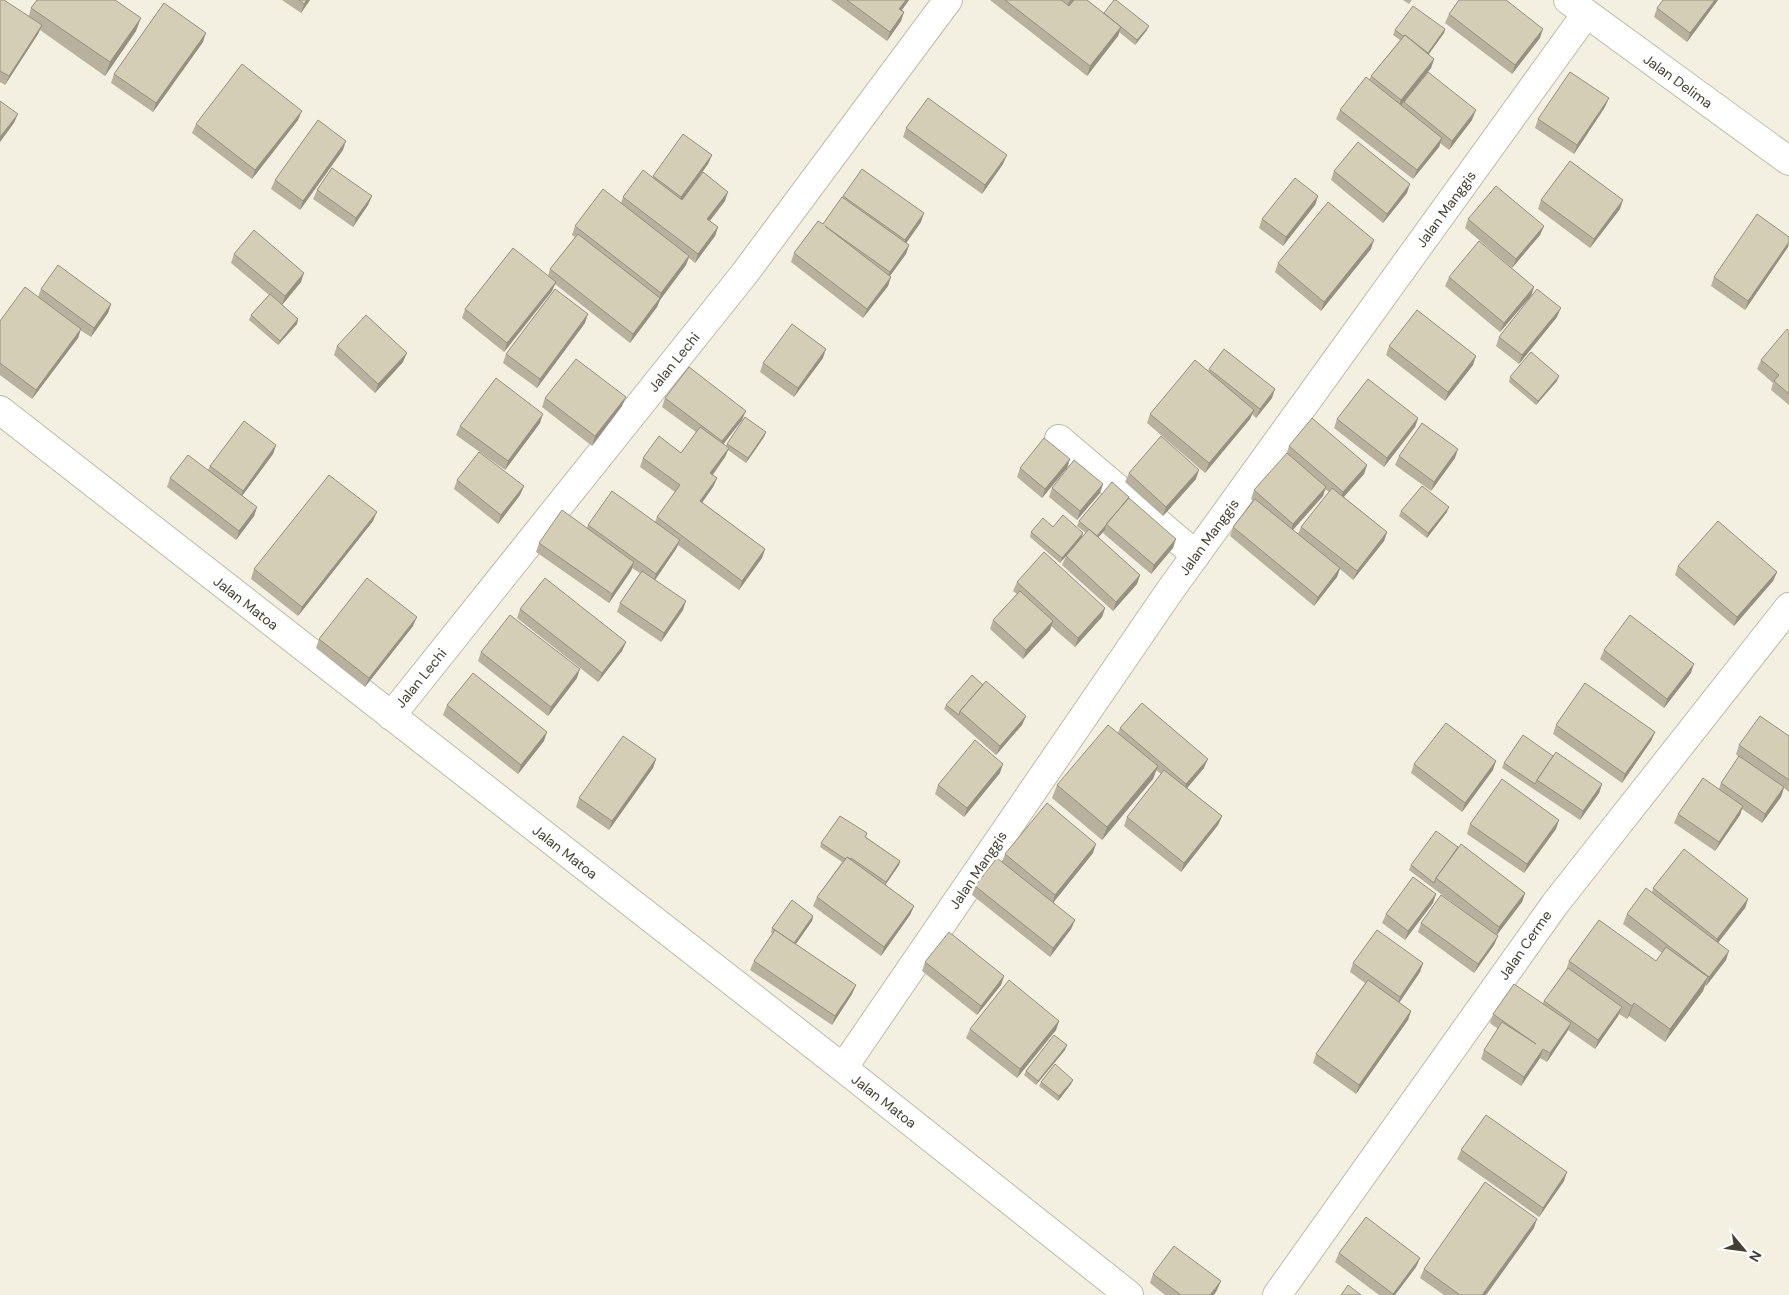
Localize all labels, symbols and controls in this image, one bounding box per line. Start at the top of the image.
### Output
street label: Jalan Delima [1640,50,1716,112]
street label: Jalan Manggis [1412,167,1480,251]
street label: Jalan Lechi [644,329,704,395]
street label: Jalan Manggis [1175,495,1243,579]
street label: Jalan Matoa [210,572,282,634]
street label: Jalan Lechi [391,645,451,711]
street label: Jalan Matoa [529,821,601,883]
street label: Jalan Manggis [945,827,1011,913]
street label: Jalan Cerme [1494,907,1556,983]
street label: Jalan Matoa [848,1070,920,1132]
north arrow [1719,1225,1769,1275]
text: N [1745,1247,1766,1265]

